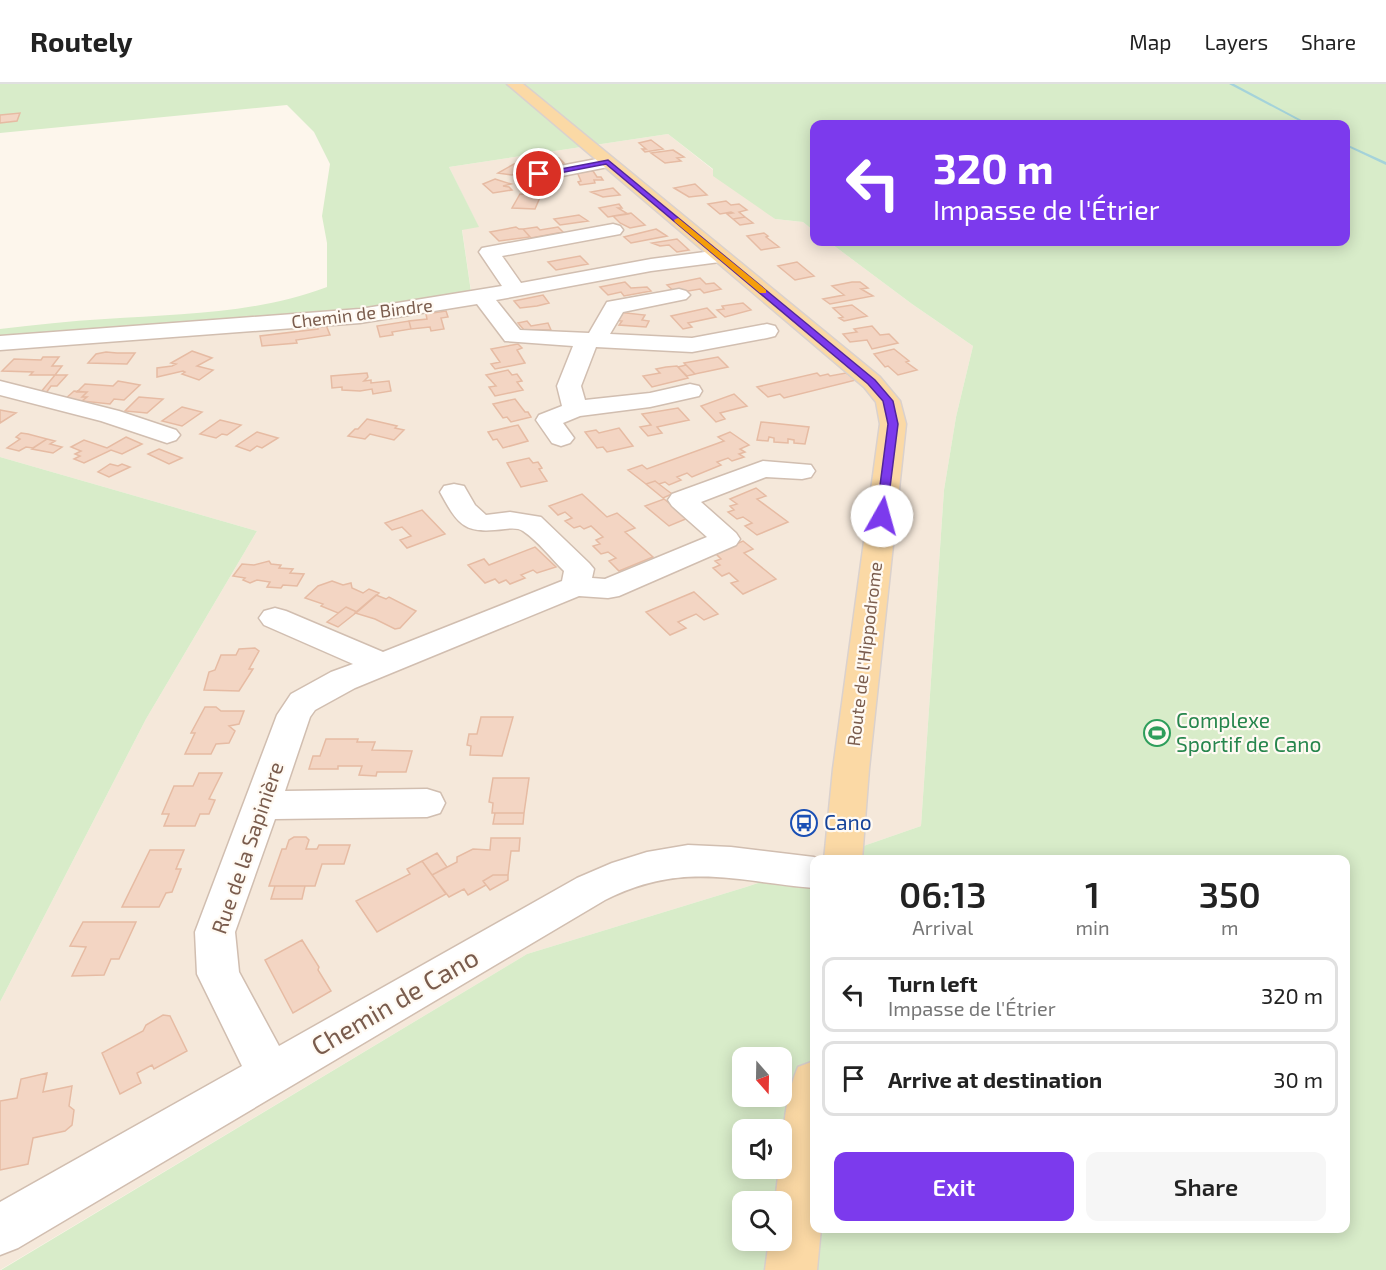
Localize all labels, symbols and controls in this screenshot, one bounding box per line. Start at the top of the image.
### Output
text: Routely [30,24,133,58]
text: Map [1129,29,1171,54]
text: Layers [1204,29,1268,54]
text: Share [1301,29,1356,54]
text: 320 m [933,142,1054,192]
icon: left [834,144,912,222]
pin [513,148,564,199]
icon: arrive [522,157,555,190]
text: Impasse de l'Étrier [933,193,1160,225]
street label: Chemin de Bindre [290,293,434,333]
position arrow [850,484,914,548]
street label: Route de l'Hippodrome [842,561,886,747]
place label: Complexe Sportif de Cano [1176,707,1321,756]
sports icon: Complexe Sportif de Cano [1142,718,1172,748]
street label: Rue de la Sapinière [205,758,288,937]
bus stop icon: Cano [789,808,819,838]
place label: Cano [824,809,872,834]
text: 06:13 [899,872,987,915]
text: 1 [1085,872,1100,915]
text: 350 [1199,872,1261,915]
text: Arrival [912,915,973,939]
text: min [1076,915,1110,939]
text: m [1221,915,1239,939]
street label: Chemin de Cano [305,940,483,1061]
text: Turn left [888,970,977,996]
icon: left [837,978,870,1011]
text: 320 m [1261,982,1323,1008]
text: Impasse de l'Étrier [888,996,1056,1020]
north arrow [732,1047,792,1107]
map controls [732,1047,792,1251]
icon: arrive [837,1062,870,1095]
text: Arrive at destination [888,1066,1102,1092]
text: 30 m [1273,1066,1323,1092]
button: sound [732,1119,792,1179]
button: Exit [834,1152,1074,1221]
button: Share [1086,1152,1326,1221]
button: search [732,1191,792,1251]

